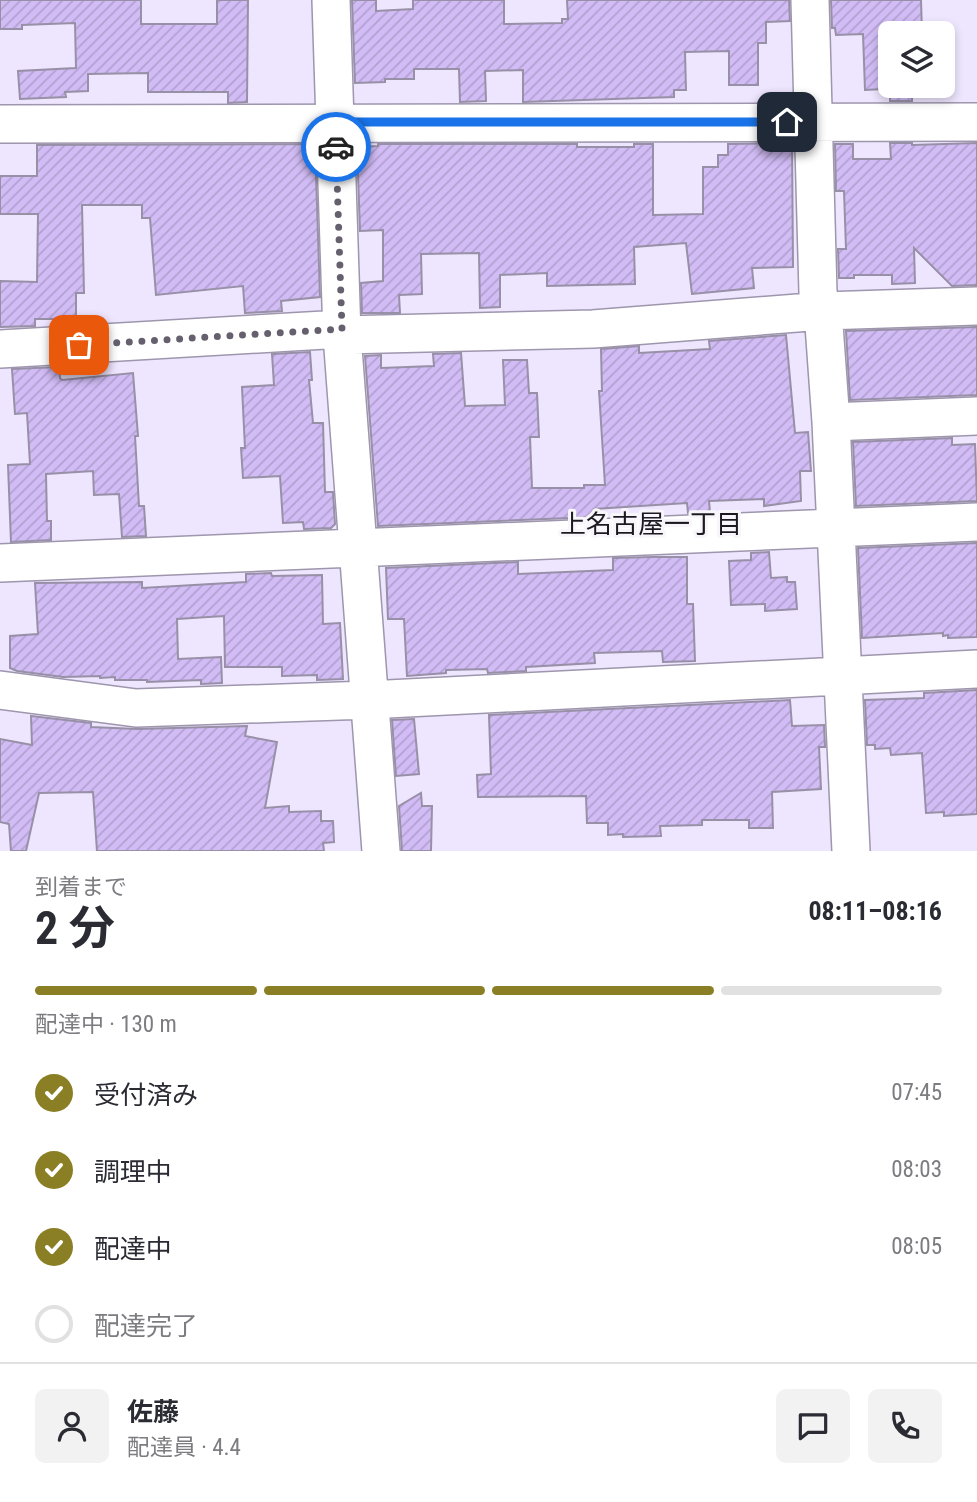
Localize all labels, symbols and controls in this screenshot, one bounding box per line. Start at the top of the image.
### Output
map controls [878,21,955,98]
button: layers [878,21,955,98]
pin [757,92,817,152]
icon: home [768,103,806,141]
courier [301,112,371,182]
icon: car [317,128,355,166]
pin [49,315,109,375]
icon: bag [60,326,98,364]
district label: 上名古屋一丁目 [560,509,742,539]
text: 到着まで [35,874,127,901]
text: 08:11–08:16 [808,896,942,926]
text: 2 分 [35,901,115,955]
text: 配達中 · 130 m [35,1011,177,1038]
icon: check [35,1074,73,1112]
text: 07:45 [891,1079,942,1106]
text: 受付済み [94,1080,198,1110]
icon: check [35,1151,73,1189]
text: 08:03 [891,1156,942,1183]
text: 調理中 [94,1157,172,1187]
icon: check [35,1228,73,1266]
text: 08:05 [891,1233,942,1260]
text: 配達中 [94,1234,172,1264]
text: 配達完了 [94,1311,198,1341]
button: person [35,1389,109,1463]
button: chat [776,1389,850,1463]
button: phone [868,1389,942,1463]
text: 佐藤 [127,1397,179,1427]
text: 配達員 · 4.4 [127,1434,241,1461]

